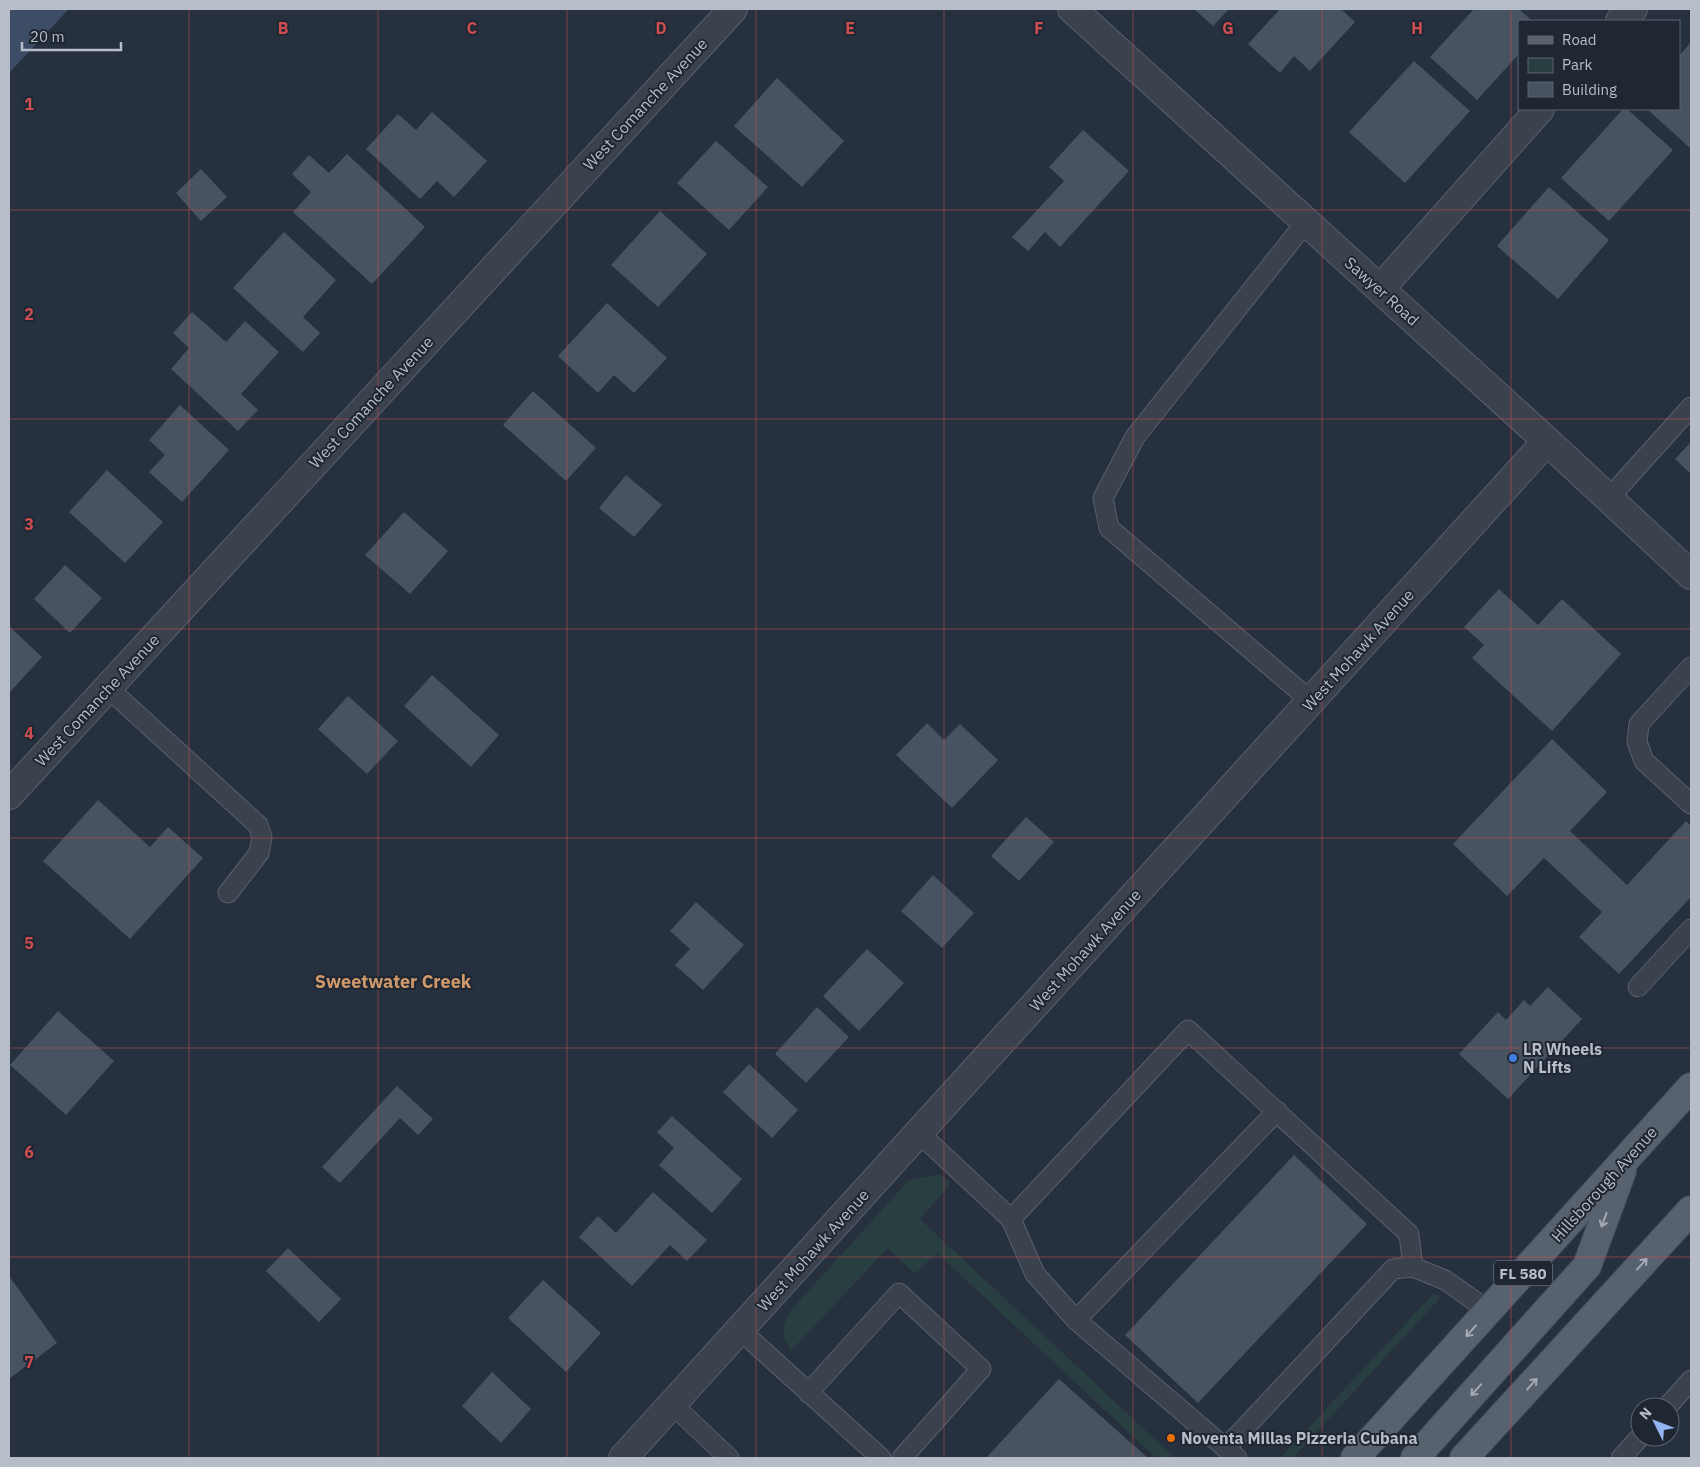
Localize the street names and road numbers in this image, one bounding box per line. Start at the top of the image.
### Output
street label: West Comanche Avenue [579,34,712,174]
street label: Sawyer Road [1341,252,1423,330]
street label: West Comanche Avenue [305,332,438,472]
street label: West Mohawk Avenue [1298,585,1418,715]
street label: West Comanche Avenue [31,630,164,770]
street label: West Mohawk Avenue [1025,885,1145,1015]
street label: Hillsborough Avenue [1547,1122,1661,1246]
street label: West Mohawk Avenue [753,1185,873,1315]
road number: FL 580 [1494,1260,1552,1286]

